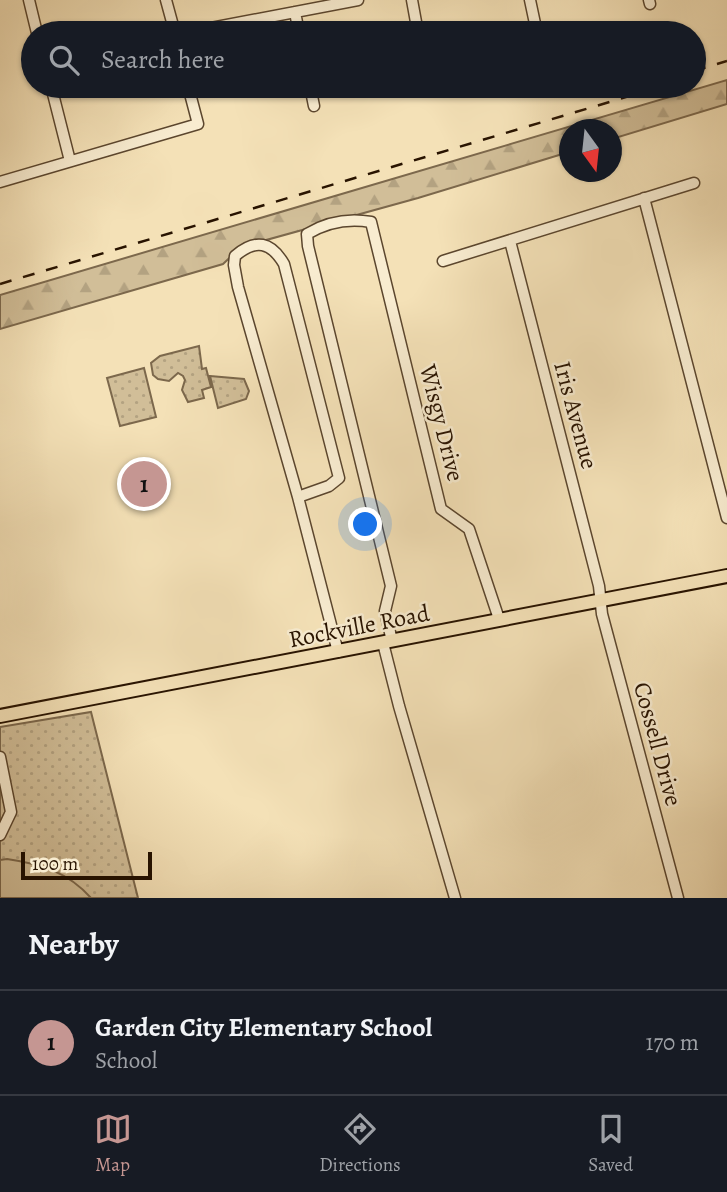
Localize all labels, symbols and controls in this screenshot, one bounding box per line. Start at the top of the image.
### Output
search box [21,21,706,98]
icon: search [45,41,83,79]
text: Search here [101,42,225,77]
north arrow [559,119,622,182]
street label: Iris Avenue [546,358,606,472]
street label: Wisgy Drive [412,360,472,485]
pin: 1 [121,458,167,510]
your location [348,507,382,541]
street label: Rockville Road [286,597,432,655]
street label: Cossell Drive [626,679,690,809]
scale bar [21,849,152,881]
text: 100 m [32,851,78,877]
text: Nearby [28,924,119,964]
text: Garden City Elementary School [95,1010,432,1045]
text: 1 [47,1027,55,1058]
text: 170 m [646,1027,699,1058]
text: School [95,1045,157,1076]
tab: Map [94,1110,132,1178]
tab: Directions [319,1110,401,1178]
tab: Saved [588,1110,633,1178]

